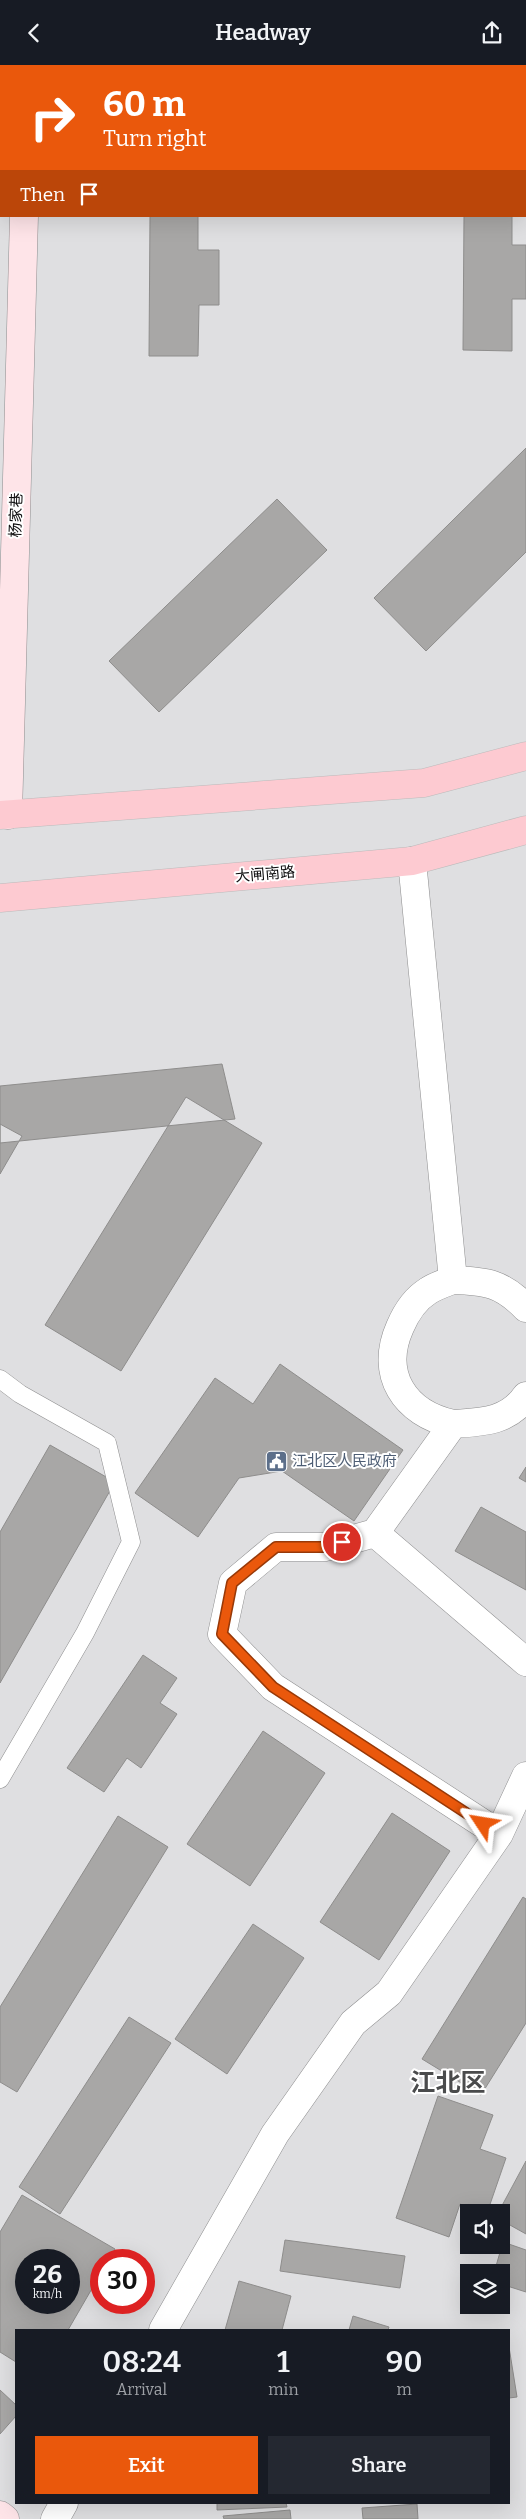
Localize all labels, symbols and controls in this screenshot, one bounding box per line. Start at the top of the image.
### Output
icon: back [20,19,48,47]
text: Headway [215,19,311,46]
icon: share [478,19,506,47]
text: 60 m [103,83,186,125]
icon: right [20,85,85,150]
text: Turn right [103,125,206,152]
icon: arrive [75,180,103,208]
text: Then [20,183,65,206]
street label: 杨家巷 [6,492,26,538]
street label: 大闸南路 [234,862,296,886]
public building icon: 江北区人民政府 [264,1449,288,1473]
place label: 江北区人民政府 [292,1452,397,1470]
pin [321,1521,363,1563]
icon: arrive [328,1528,356,1556]
position arrow [456,1797,508,1849]
district label: 江北区 [410,2068,486,2098]
map controls [460,2204,510,2314]
button: sound [460,2204,510,2254]
speed limit sign: 30 [90,2249,155,2314]
text: 26 [33,2260,62,2290]
button: layers [460,2264,510,2314]
text: km/h [33,2287,62,2301]
text: 08:24 [102,2344,181,2380]
text: 1 [277,2344,290,2380]
text: 90 [386,2344,423,2380]
text: Arrival [116,2380,167,2399]
text: min [268,2380,299,2399]
text: m [397,2380,412,2399]
button: Exit [35,2436,258,2494]
button: Share [268,2436,490,2494]

